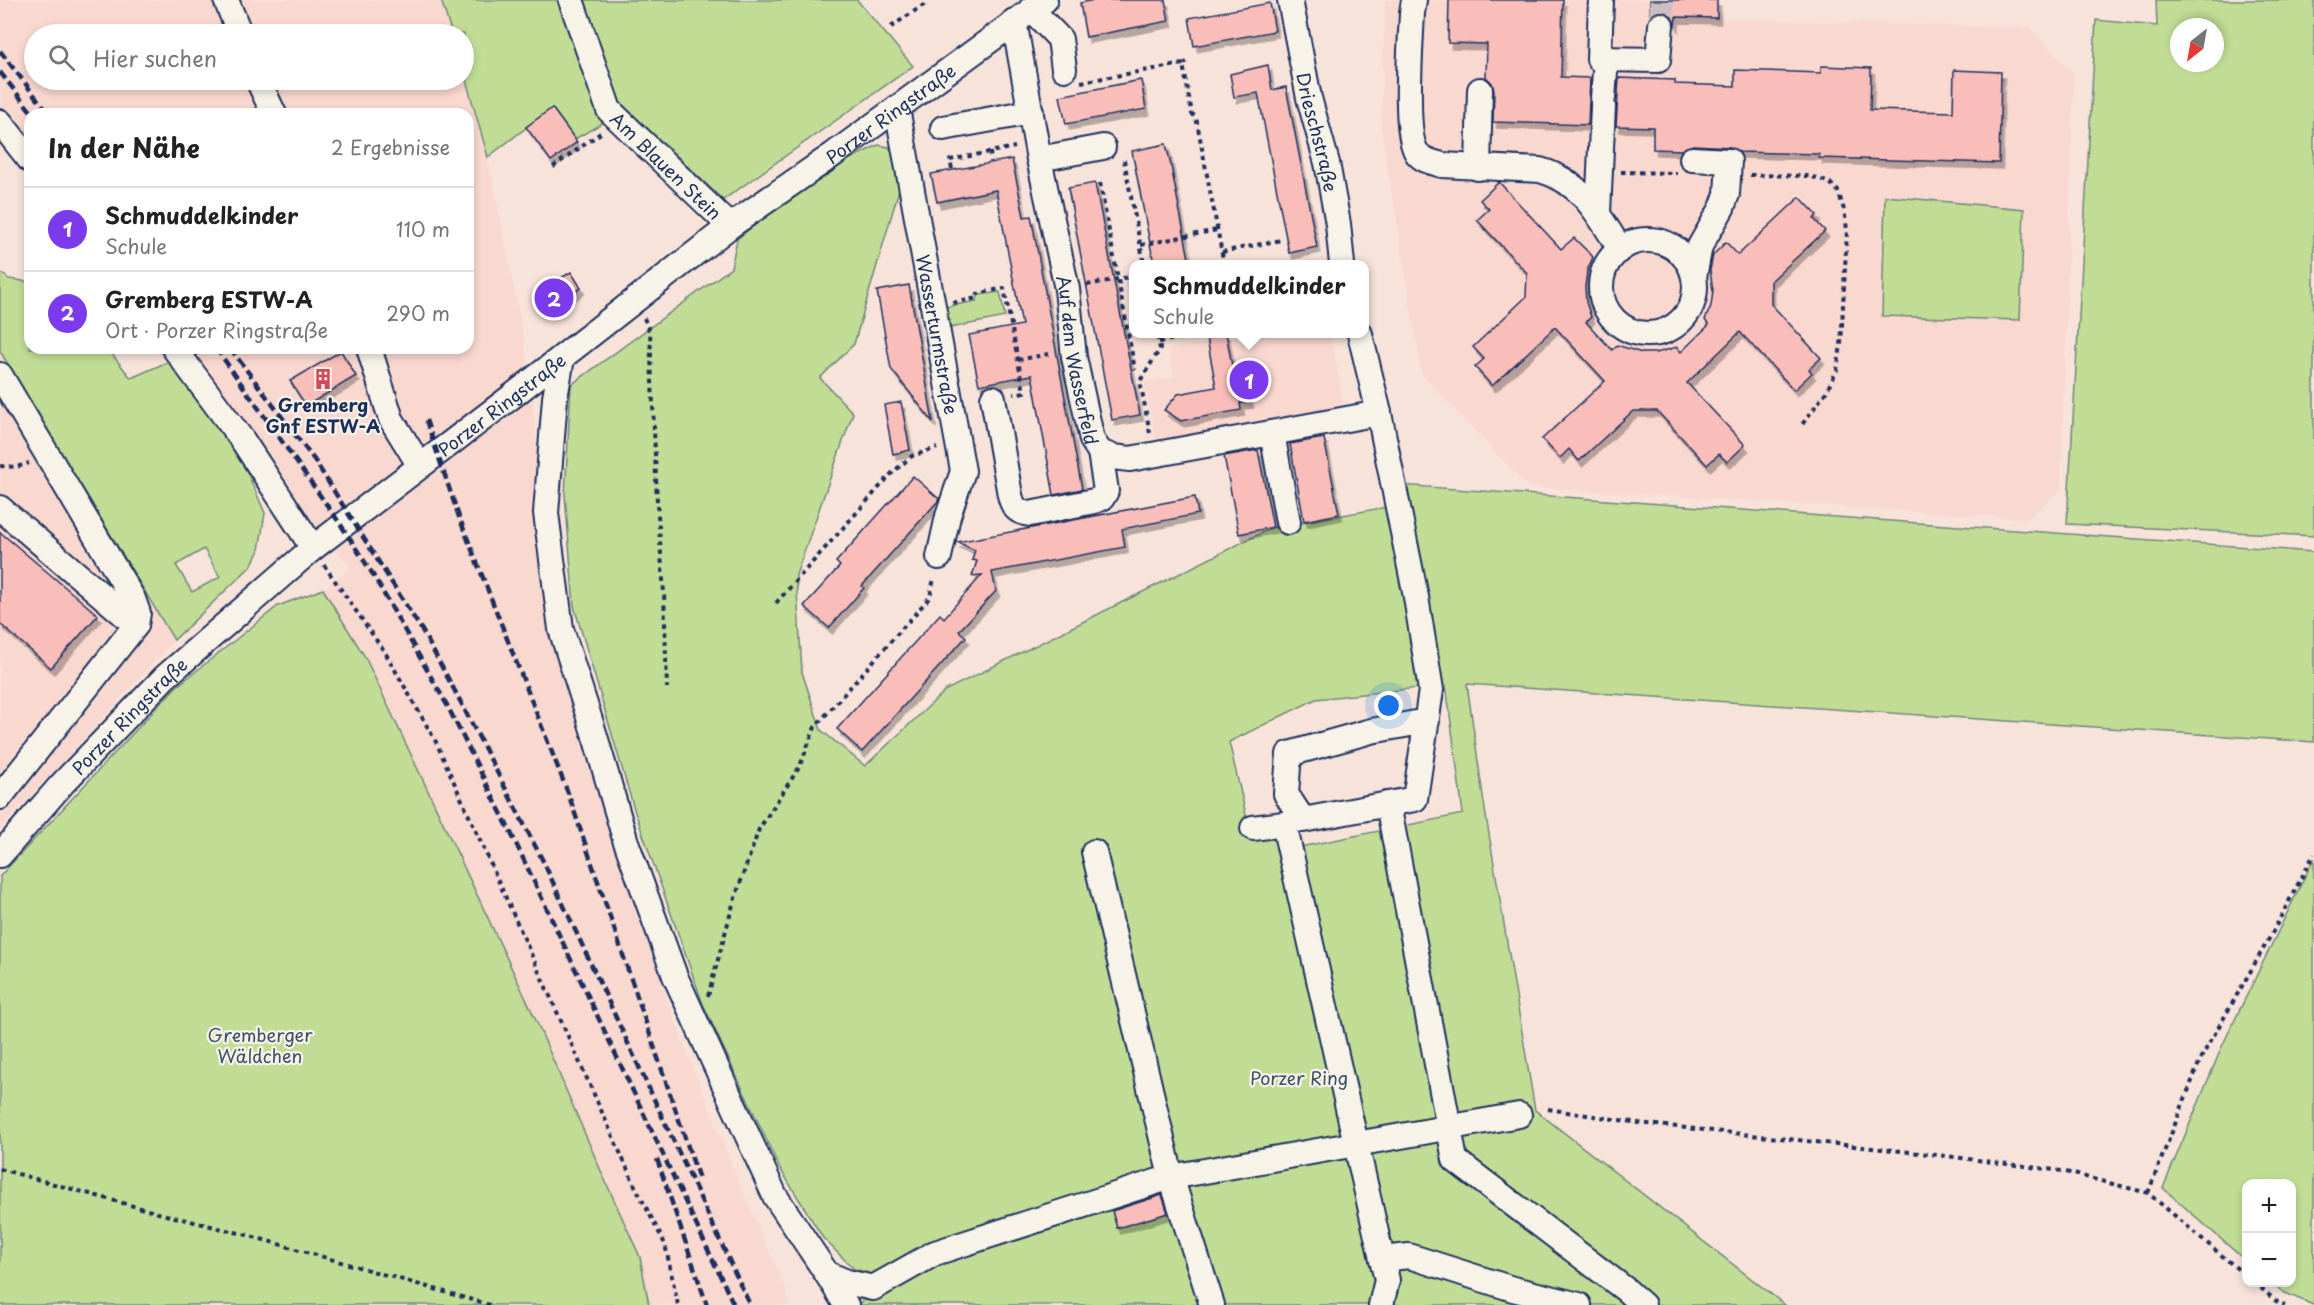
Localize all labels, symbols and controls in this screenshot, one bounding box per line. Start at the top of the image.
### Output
north arrow [2170,18,2224,72]
search box [24,24,474,90]
icon: search [45,41,78,74]
text: Hier suchen [93,41,217,74]
street label: Porzer Ringstraße [820,56,961,170]
street label: Drieschstraße [1291,70,1345,194]
street label: Am Blauen Stein [605,105,728,225]
text: In der Nähe [48,128,200,167]
text: 2 Ergebnisse [331,132,450,162]
text: Schmuddelkinder [105,198,298,231]
text: 1 [63,214,72,244]
text: 110 m [396,214,450,244]
text: Schule [105,231,167,261]
street label: Wasserturmstraße [910,252,966,416]
popup [1129,260,1369,338]
text: Schmuddelkinder [1152,268,1346,301]
street label: Auf dem Wasserfeld [1051,272,1106,447]
pin: 2 [534,276,574,320]
text: Gremberg ESTW-A [105,282,313,315]
text: 2 [60,298,75,328]
text: 290 m [386,298,450,328]
text: Schule [1152,301,1215,331]
text: Ort · Porzer Ringstraße [105,315,328,345]
street label: Porzer Ringstraße [432,346,571,462]
pin: 1 [1230,358,1268,403]
building icon: Gremberg Gnf ESTW-A [311,367,335,391]
place label: Gremberg Gnf ESTW-A [266,391,380,439]
street label: Porzer Ringstraße [65,651,193,780]
your location [1374,691,1403,720]
park label: Gremberger Wäldchen [207,1021,313,1069]
park label: Porzer Ring [1250,1064,1348,1091]
map controls [2242,1179,2296,1287]
button: + [2242,1179,2296,1233]
button: − [2242,1233,2296,1287]

